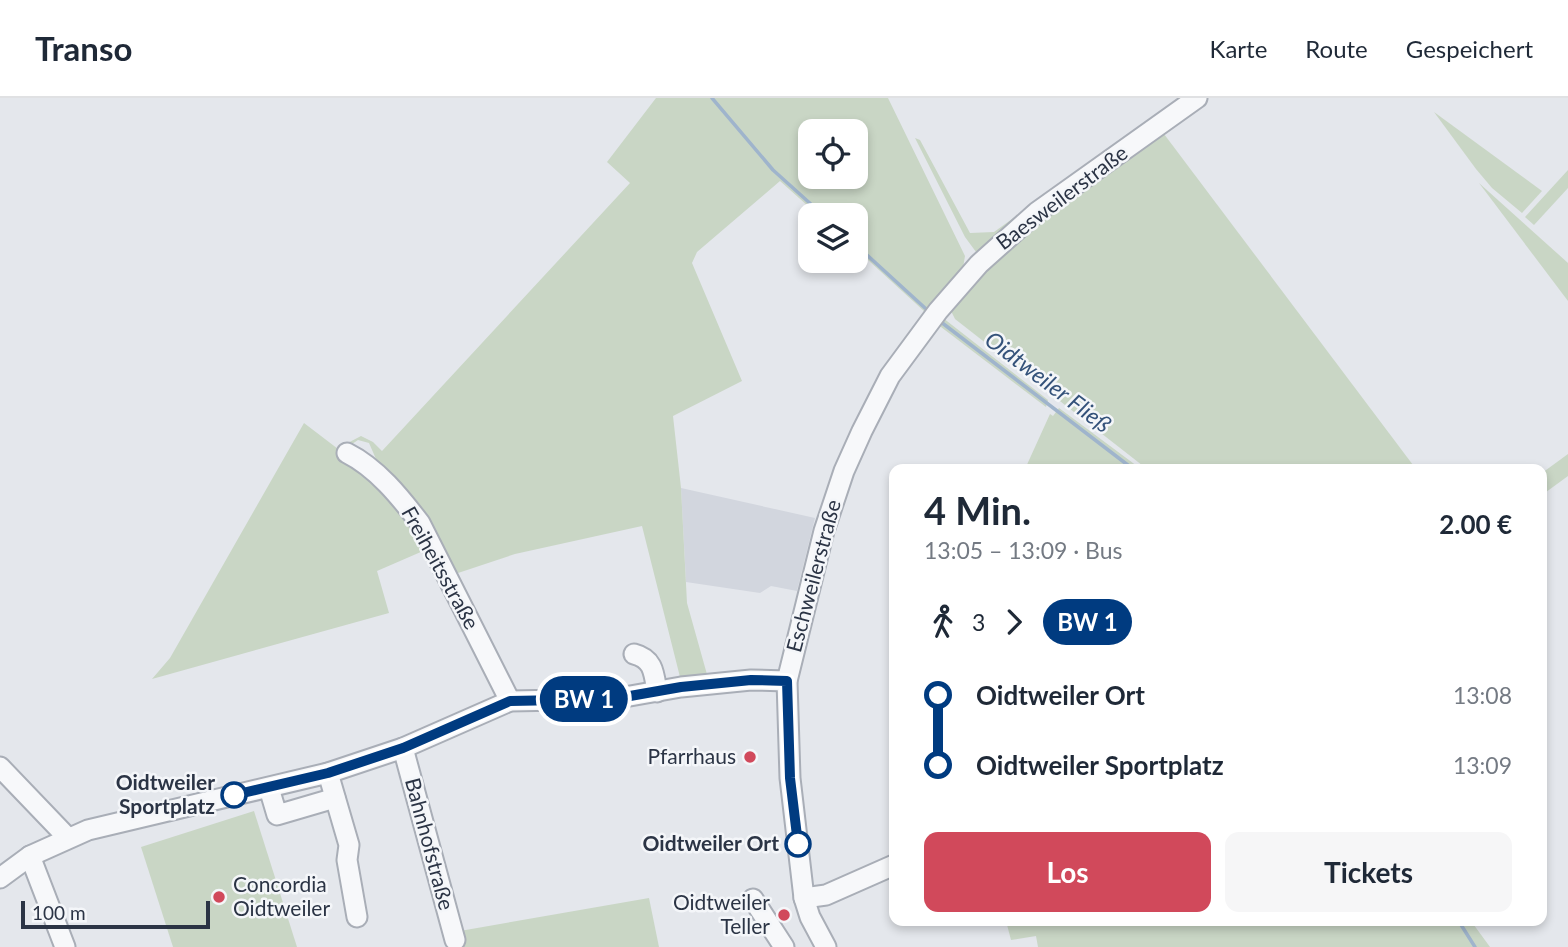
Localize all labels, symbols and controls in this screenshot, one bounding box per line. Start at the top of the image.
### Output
text: Transo [35,28,132,68]
text: Karte [1210,34,1267,63]
text: Route [1305,34,1368,63]
text: Gespeichert [1406,34,1533,63]
map controls [798,119,868,273]
button: locate [798,119,868,189]
street label: Baesweilerstraße [991,139,1132,254]
button: layers [798,203,868,273]
water label: Oidtweiler Fließ [980,325,1117,438]
text: 4 Min. [924,487,1031,533]
street label: Eschweilerstraße [780,497,845,655]
street label: Freiheitsstraße [397,501,485,633]
text: 2.00 € [1439,508,1512,540]
text: 13:05 – 13:09 · Bus [924,536,1123,564]
icon: walk [924,603,962,641]
icon: forward [995,603,1033,641]
text: BW 1 [1057,607,1118,636]
text: 3 [972,608,985,636]
line badge: BW 1 [535,676,633,722]
text: Oidtweiler Ort [976,679,1145,711]
text: 13:08 [1453,681,1512,709]
text: BW 1 [554,684,614,713]
place label: Pfarrhaus [647,743,736,768]
marker: Pfarrhaus [742,749,758,765]
text: Oidtweiler Sportplatz [976,749,1224,781]
text: 13:09 [1453,751,1512,779]
place label: Oidtweiler Sportplatz [116,769,215,818]
street label: Bahnhofstraße [401,775,460,912]
marker: Oidtweiler Sportplatz [221,782,247,808]
place label: Oidtweiler Ort [643,830,779,855]
marker: Oidtweiler Ort [785,831,811,857]
button: Los [924,832,1211,912]
button: Tickets [1225,832,1512,912]
place label: Concordia Oidtweiler [233,871,330,920]
marker: Concordia Oidtweiler [211,889,227,905]
place label: Oidtweiler Teller [673,889,770,938]
scale bar [21,898,210,930]
text: 100 m [32,901,86,924]
marker: Oidtweiler Teller [776,907,792,923]

